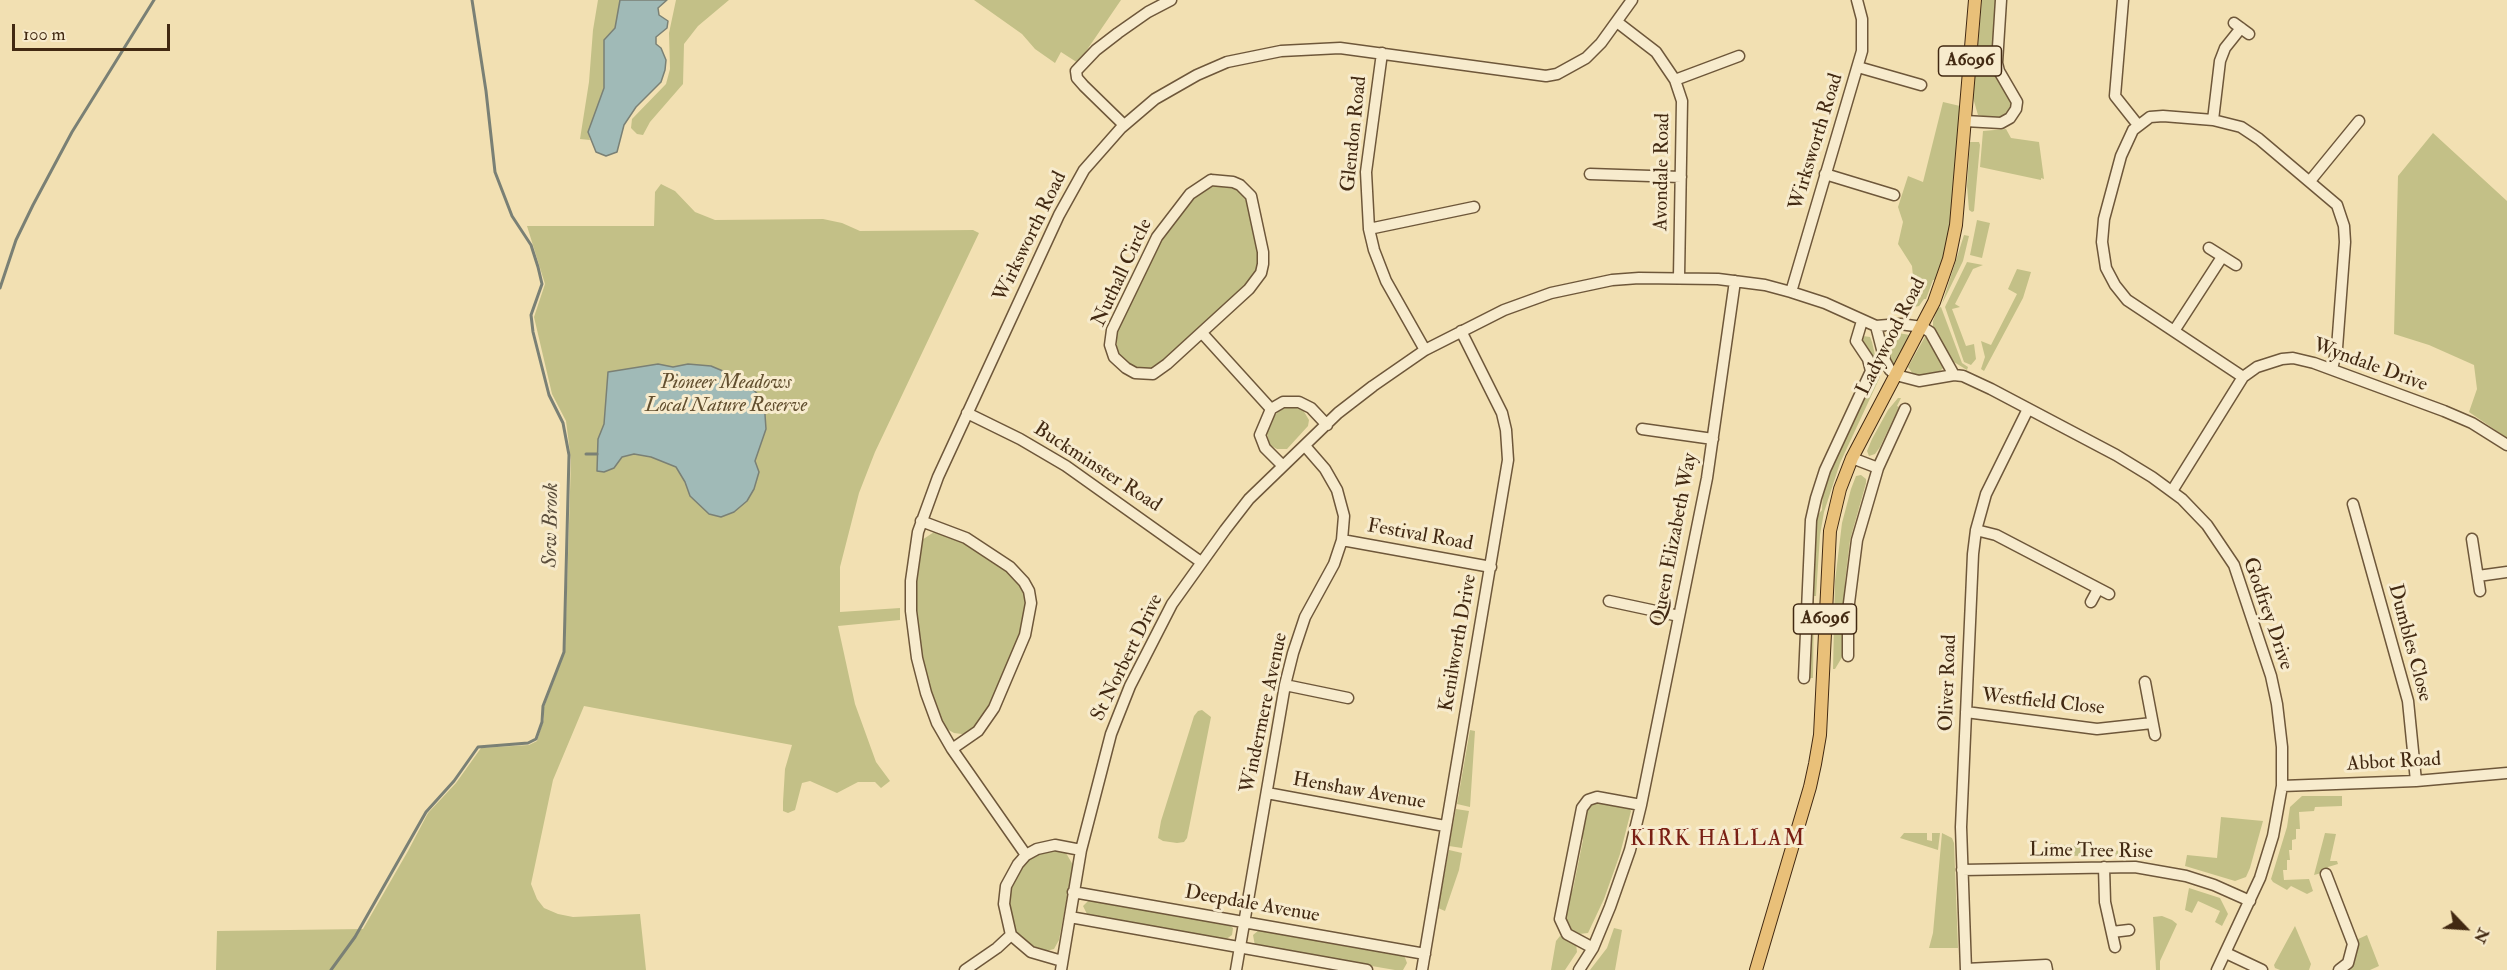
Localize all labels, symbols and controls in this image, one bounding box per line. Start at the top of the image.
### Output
scale bar [15,12,172,50]
text: 100 m [23,23,66,46]
road number: A6096 [1938,46,2002,76]
street label: Wirksworth Road [1785,71,1849,213]
street label: Glendon Road [1337,75,1373,193]
street label: Avondale Road [1650,113,1676,231]
street label: Wirksworth Road [989,168,1073,306]
street label: Nuthall Circle [1088,215,1158,331]
street label: Ladywood Road [1852,274,1932,400]
street label: Wyndale Drive [2310,334,2430,398]
park label: Pioneer Meadows Local Nature Reserve [645,372,807,419]
street label: Buckminster Road [1029,418,1165,518]
street label: Queen Elizabeth Way [1646,451,1704,629]
water label: Sow Brook [539,482,565,568]
street label: Festival Road [1365,515,1475,557]
street label: Godfrey Drive [2237,555,2297,673]
street label: Kenilworth Drive [1435,572,1483,714]
street label: Dumbles Close [2382,582,2436,704]
street label: St Norbert Drive [1087,591,1169,725]
road number: A6096 [1794,604,1856,634]
street label: Windermere Avenue [1236,631,1294,795]
street label: Oliver Road [1935,634,1963,732]
street label: Westfield Close [1980,685,2106,721]
street label: Abbot Road [2346,749,2442,777]
street label: Henshaw Avenue [1291,768,1427,816]
district label: KIRK HALLAM [1630,827,1806,853]
street label: Lime Tree Rise [2029,839,2153,865]
street label: Deepdale Avenue [1183,881,1321,929]
north arrow [2435,898,2495,958]
text: N [2469,925,2493,946]

